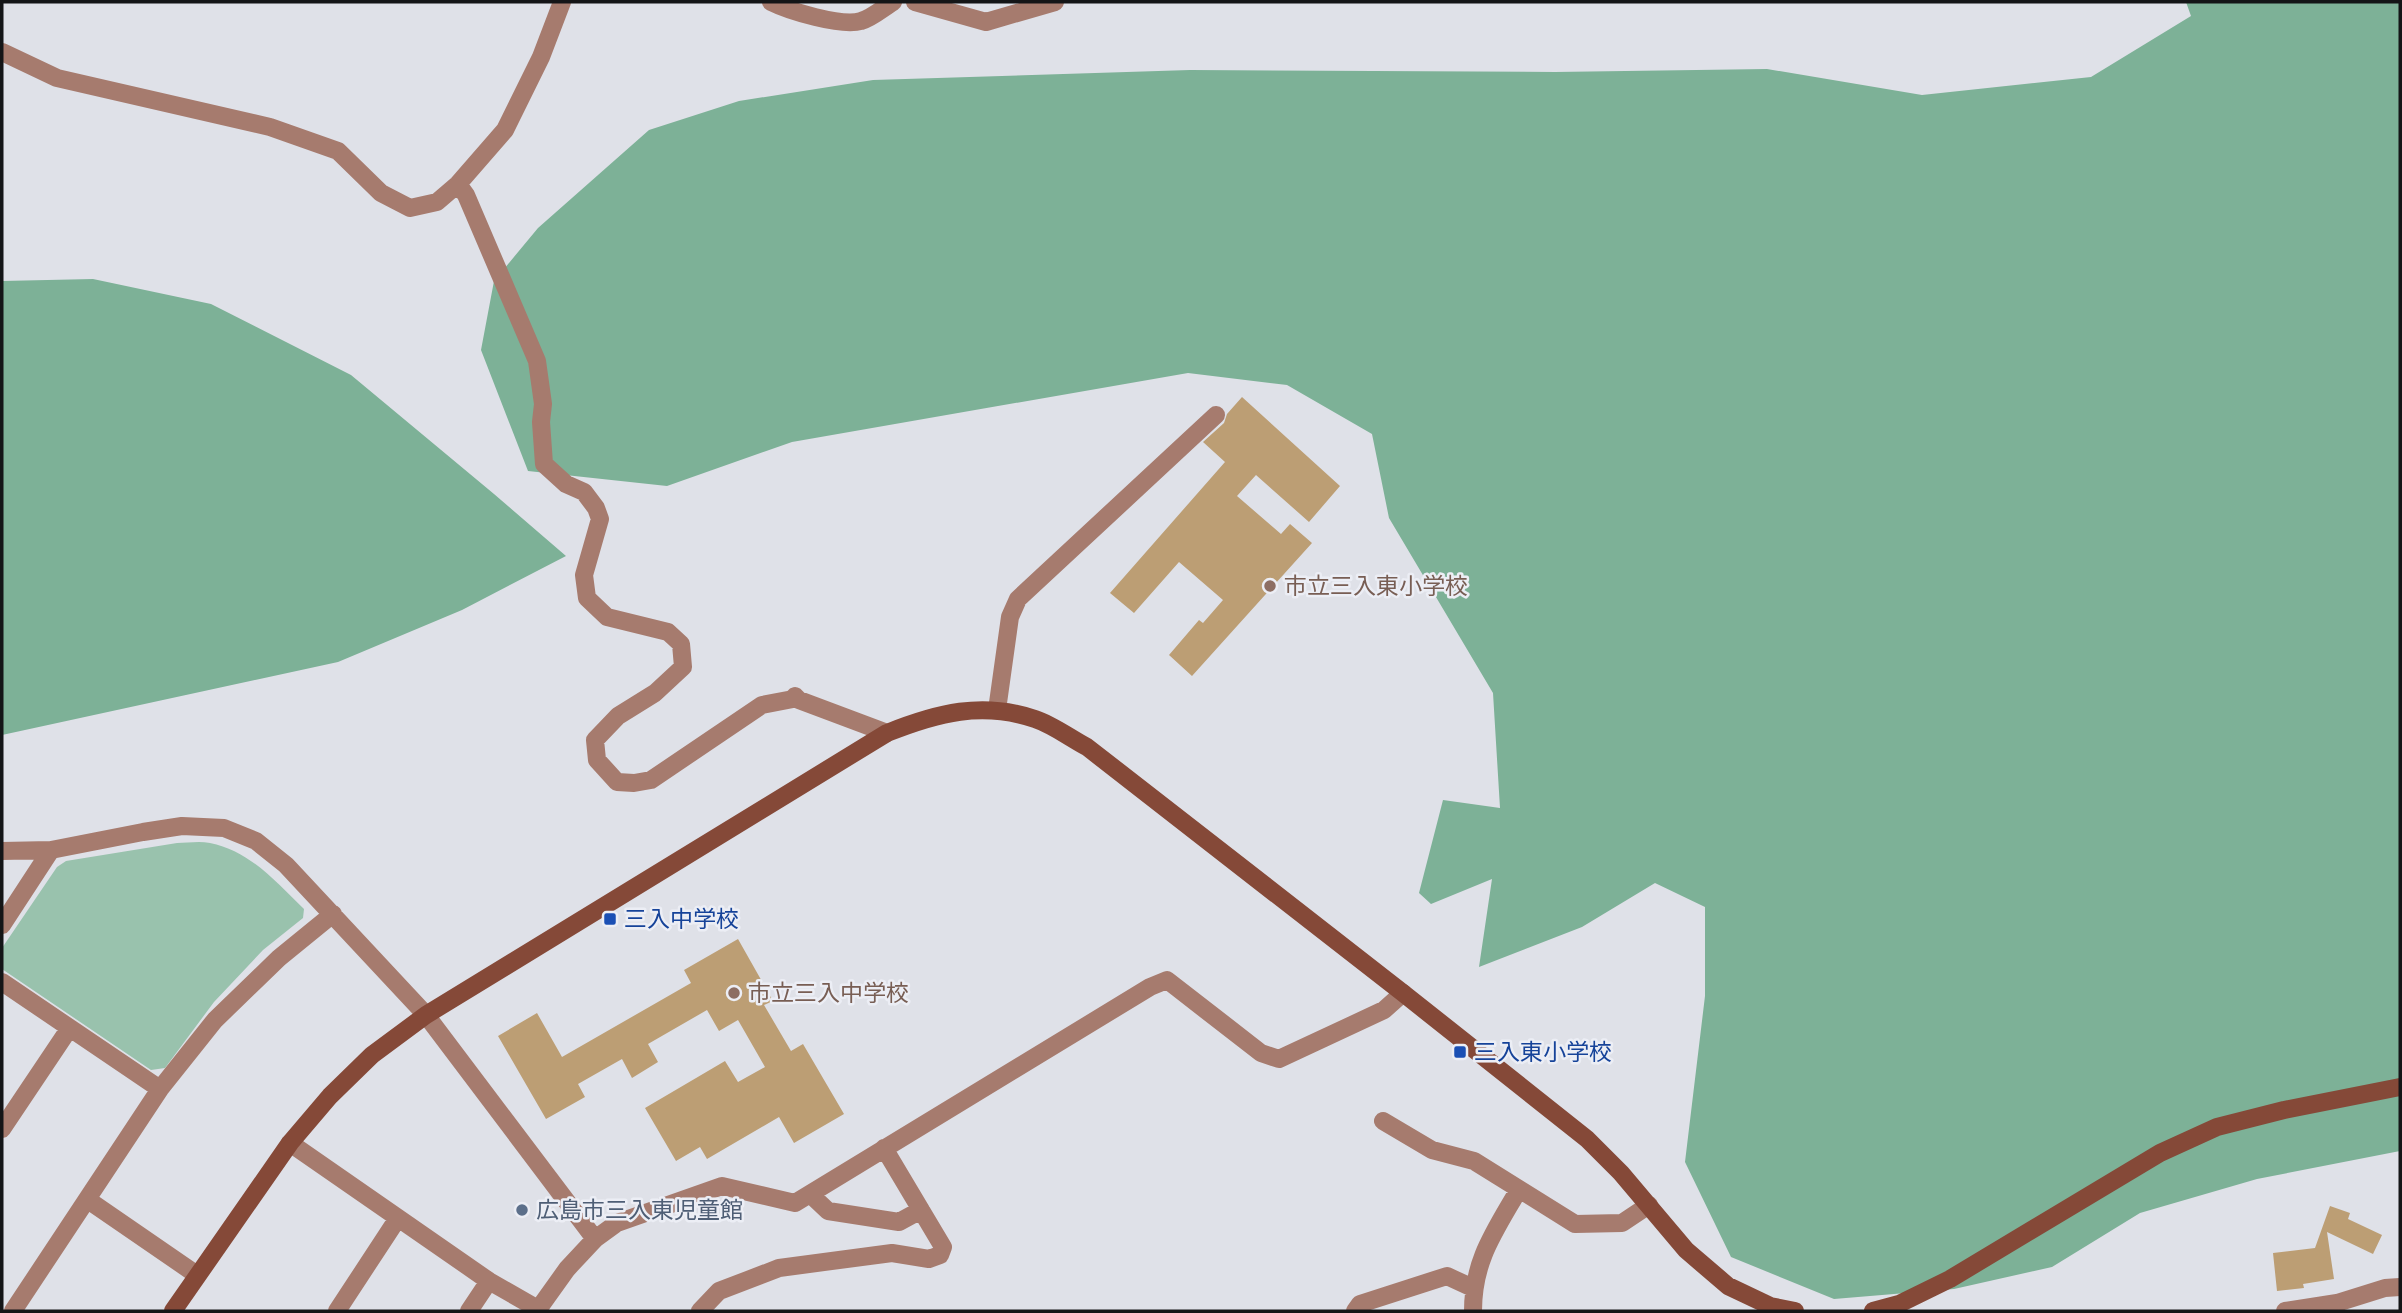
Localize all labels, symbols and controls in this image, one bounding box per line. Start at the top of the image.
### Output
place label: 市立三入東小学校 [1284,571,1468,600]
marker: 市立三入東小学校 [1262,578,1278,594]
place label: 三入中学校 [624,904,739,933]
marker: 三入中学校 [602,911,618,927]
place label: 市立三入中学校 [748,978,909,1007]
marker: 市立三入中学校 [726,985,742,1001]
place label: 三入東小学校 [1474,1037,1612,1066]
marker: 三入東小学校 [1452,1044,1468,1060]
place label: 広島市三入東児童館 [536,1195,743,1224]
marker: 広島市三入東児童館 [514,1202,530,1218]

